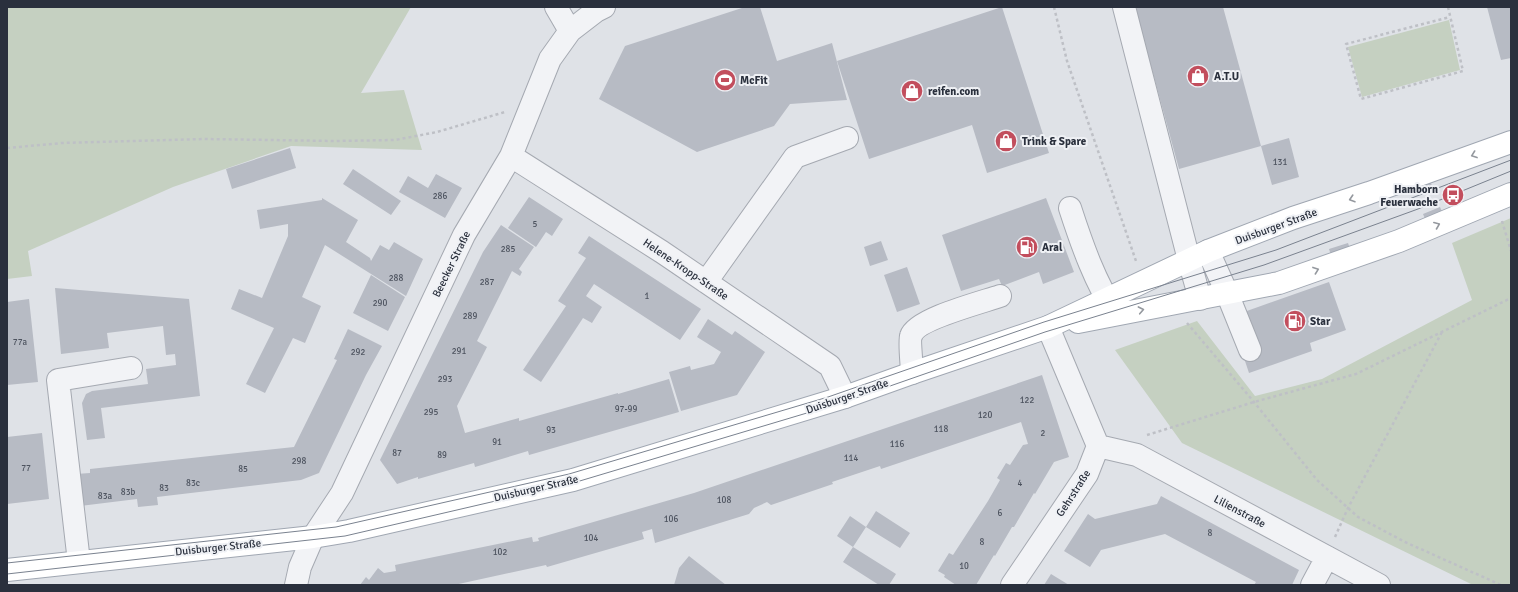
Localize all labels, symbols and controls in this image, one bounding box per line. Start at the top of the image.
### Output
shop icon: A.T.U [1185,63,1211,89]
sports icon: McFit [712,67,738,93]
place label: A.T.U [1214,70,1239,83]
place label: McFit [740,74,768,87]
shop icon: reifen.com [899,78,925,104]
place label: reifen.com [928,85,979,98]
shop icon: Trink & Spare [993,128,1019,154]
place label: Trink & Spare [1022,135,1087,148]
one-way arrow [1471,151,1478,159]
house number: 131 [1273,157,1287,168]
bus stop icon: Hamborn Feuerwache [1440,182,1466,208]
place label: Hamborn Feuerwache [1380,183,1439,209]
house number: 286 [433,191,447,202]
one-way arrow [1348,194,1355,202]
street label: Duisburger Straße [1233,206,1319,247]
house number: 5 [533,219,538,230]
one-way arrow [1434,221,1441,229]
street label: Beecker Straße [430,229,473,299]
fuel station icon: Aral [1014,234,1040,260]
street label: Helene-Kropp-Straße [640,236,731,303]
place label: Aral [1042,241,1063,254]
house number: 285 [501,244,515,255]
one-way arrow [1312,267,1319,275]
house number: 288 [389,273,403,284]
house number: 287 [480,277,494,288]
house number: 1 [645,291,650,302]
house number: 290 [373,298,387,309]
one-way arrow [1138,306,1144,314]
fuel station icon: Star [1282,308,1308,334]
house number: 289 [463,311,477,322]
place label: Star [1310,315,1331,328]
house number: 77a [13,337,28,348]
house number: 291 [452,346,466,357]
house number: 292 [351,347,365,358]
house number: 293 [438,374,452,385]
street label: Duisburger Straße [804,376,890,417]
house number: 122 [1020,395,1034,406]
house number: 97-99 [615,404,637,415]
house number: 295 [424,407,438,418]
house number: 120 [978,410,992,421]
house number: 118 [934,424,948,435]
house number: 93 [546,425,556,436]
house number: 2 [1041,428,1046,439]
house number: 91 [492,437,502,448]
house number: 116 [890,439,904,450]
house number: 87 [392,448,402,459]
house number: 89 [437,450,447,461]
house number: 114 [844,453,858,464]
house number: 298 [292,456,306,467]
house number: 77 [21,463,31,474]
house number: 85 [238,464,248,475]
street label: Gehrstraße [1053,467,1093,519]
street label: Duisburger Straße [493,472,580,505]
house number: 83c [186,478,200,489]
house number: 4 [1018,478,1023,489]
house number: 83 [159,483,169,494]
house number: 83b [121,487,135,498]
house number: 83a [98,491,113,502]
street label: Lilienstraße [1212,492,1268,531]
house number: 108 [717,495,731,506]
house number: 6 [998,508,1003,519]
house number: 106 [664,514,678,525]
house number: 8 [1208,528,1213,539]
house number: 104 [584,533,598,544]
street label: Duisburger Straße [174,537,262,558]
house number: 8 [980,537,985,548]
house number: 102 [493,547,507,558]
house number: 10 [959,561,969,572]

